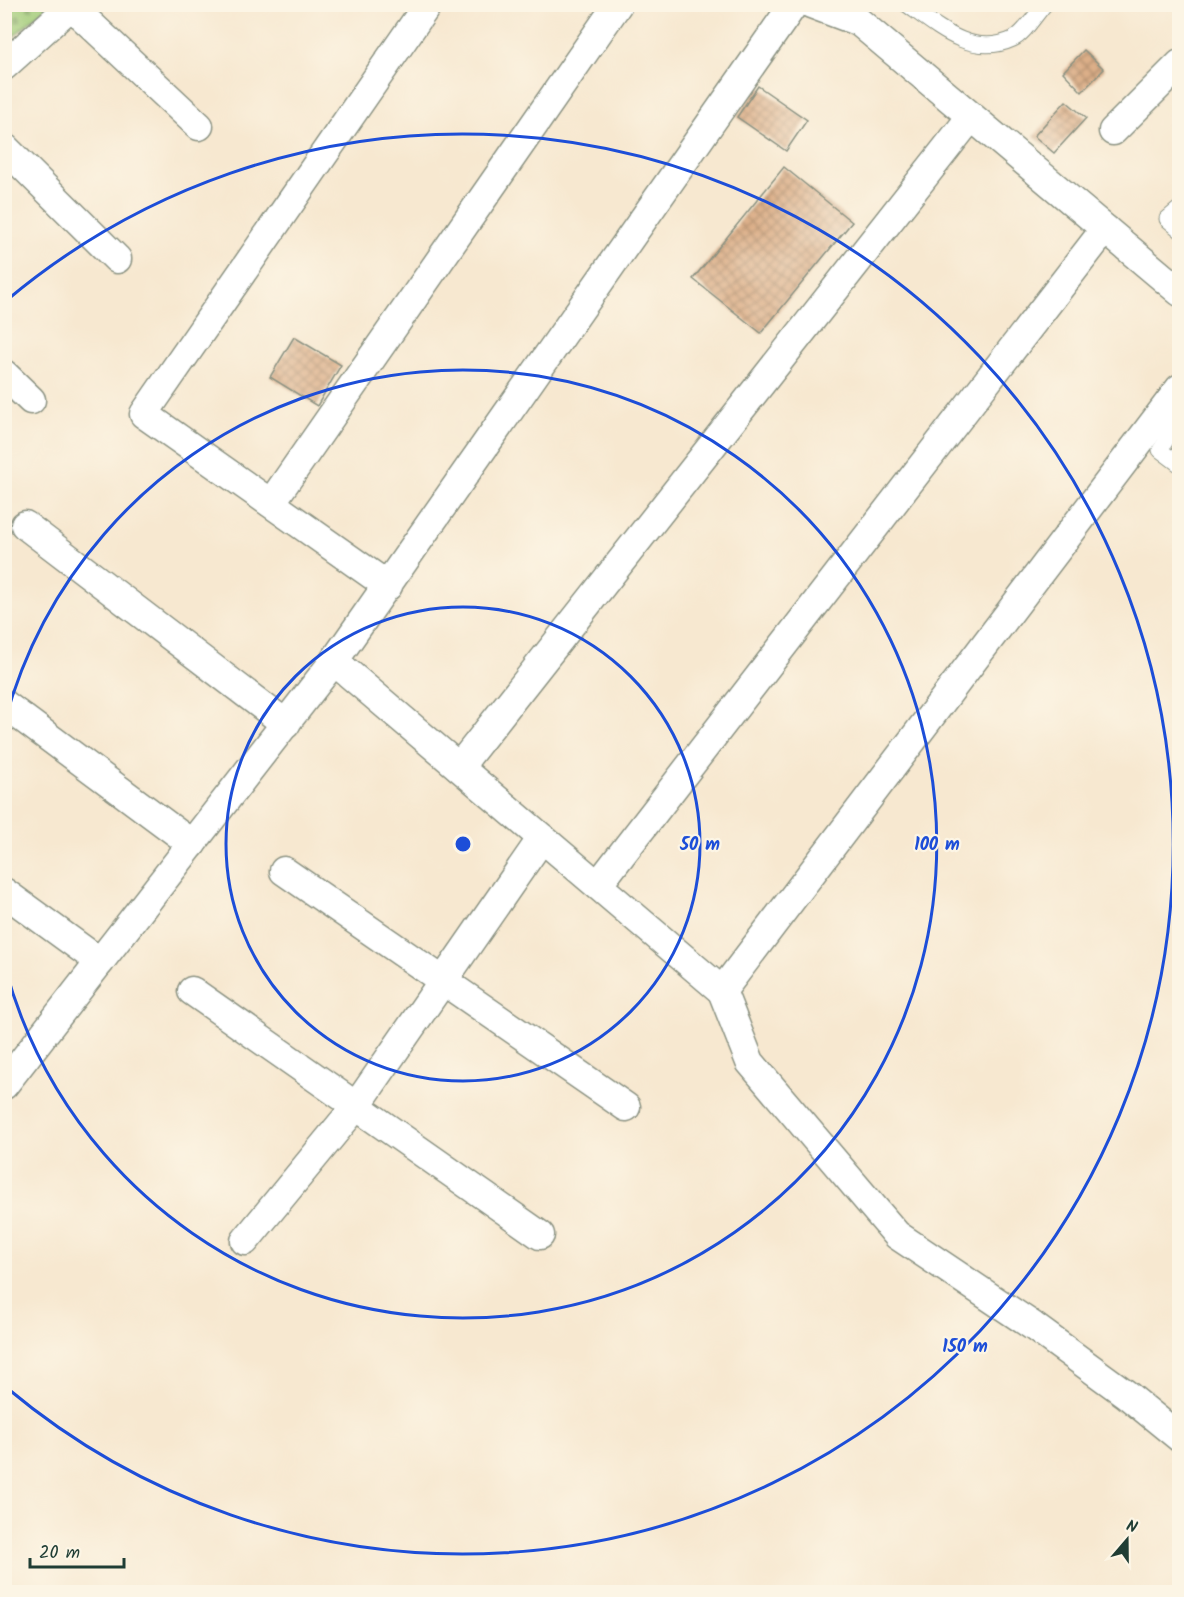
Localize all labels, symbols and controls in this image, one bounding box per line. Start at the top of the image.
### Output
text: 50 m [679,831,720,860]
text: 100 m [914,831,960,860]
centre of rings [453,834,473,854]
text: 150 m [942,1333,988,1362]
north arrow [1097,1510,1157,1570]
text: N [1123,1514,1141,1541]
scale bar [30,1531,124,1569]
text: 20 m [39,1539,80,1568]

